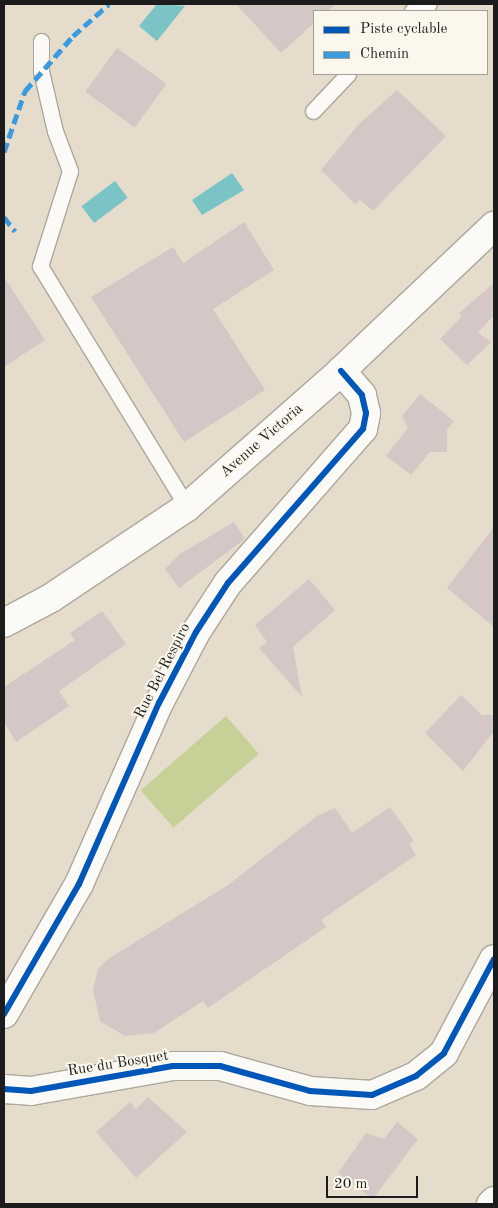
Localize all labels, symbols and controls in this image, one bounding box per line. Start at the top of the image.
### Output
legend [313,10,488,75]
text: Piste cyclable [360,22,448,37]
text: Chemin [360,47,409,62]
street label: Avenue Victoria [217,400,307,482]
street label: Rue Bel Respiro [131,620,195,722]
street label: Rue du Bosquet [66,1047,170,1081]
scale bar [328,1166,420,1198]
text: 20 m [334,1177,368,1192]

